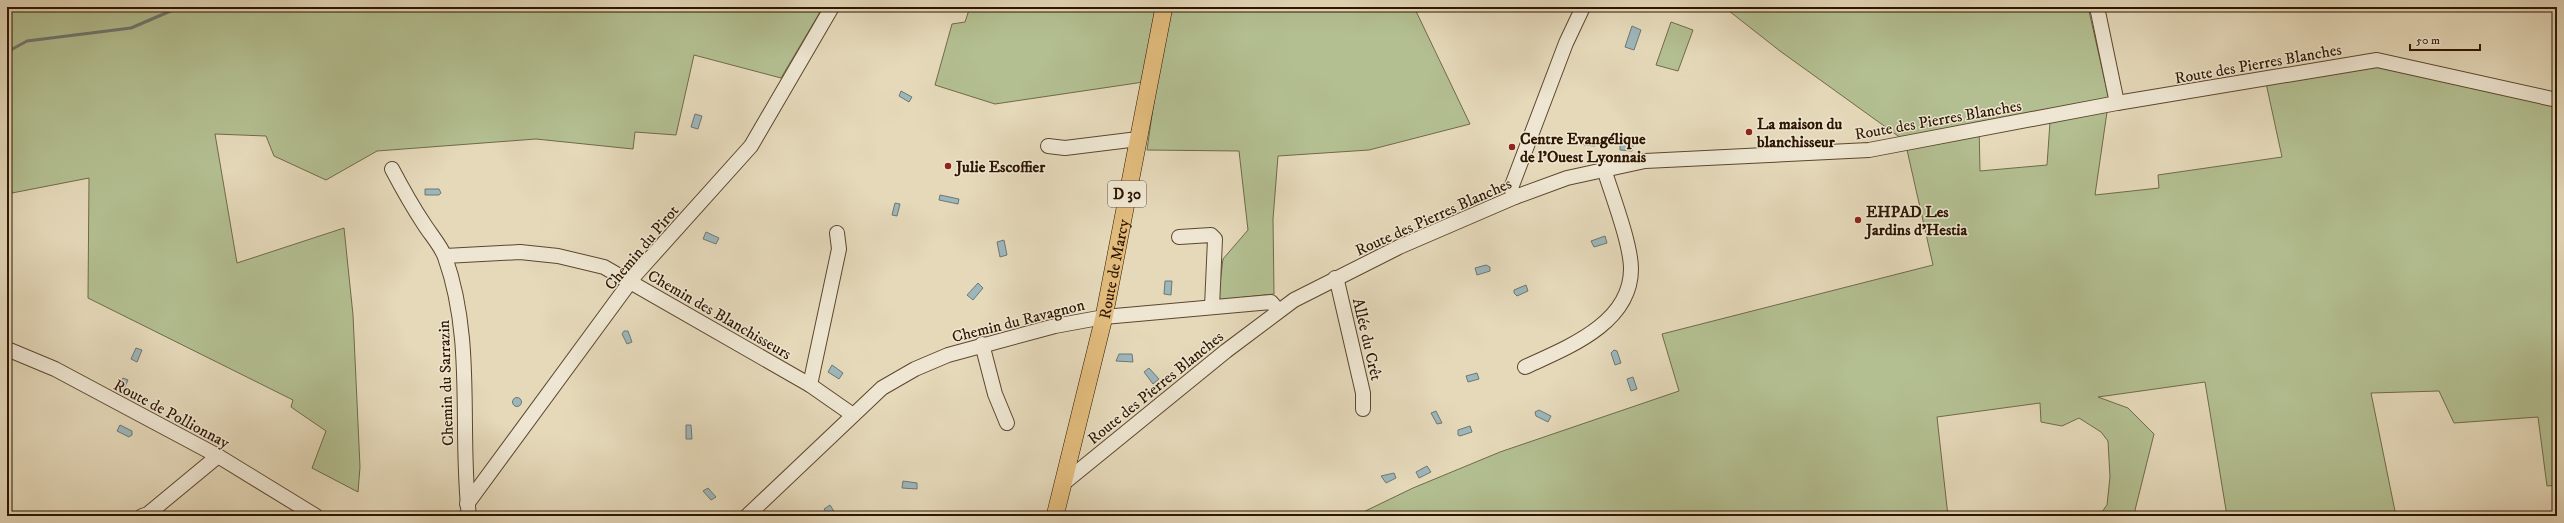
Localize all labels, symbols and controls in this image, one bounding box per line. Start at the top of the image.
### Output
scale bar [2410,26,2480,52]
text: 50 m [2416,33,2440,48]
street label: Route des Pierres Blanches [2173,39,2343,89]
street label: Route des Pierres Blanches [1853,95,2023,145]
place label: La maison du blanchisseur [1756,114,1843,152]
marker: La maison du blanchisseur [1744,127,1754,137]
place label: Centre Evangélique de l'Ouest Lyonnais [1520,129,1647,167]
marker: Centre Evangélique de l'Ouest Lyonnais [1507,142,1517,152]
place label: Julie Escoffier [954,157,1046,177]
marker: Julie Escoffier [943,161,953,171]
street label: Route des Pierres Blanches [1352,173,1515,260]
road number: D 30 [1108,181,1146,207]
street label: Chemin du Pirot [600,201,683,294]
place label: EHPAD Les Jardins d'Hestia [1864,202,1968,240]
marker: EHPAD Les Jardins d'Hestia [1853,215,1863,225]
street label: Route de Marcy [1095,217,1134,321]
street label: Chemin des Blanchisseurs [644,266,795,364]
street label: Chemin du Ravagnon [950,295,1087,347]
street label: Allée du Crêt [1348,296,1386,382]
street label: Chemin du Sarrazin [434,319,458,446]
street label: Route des Pierres Blanches [1084,327,1228,449]
street label: Route de Pollionnay [110,375,233,453]

